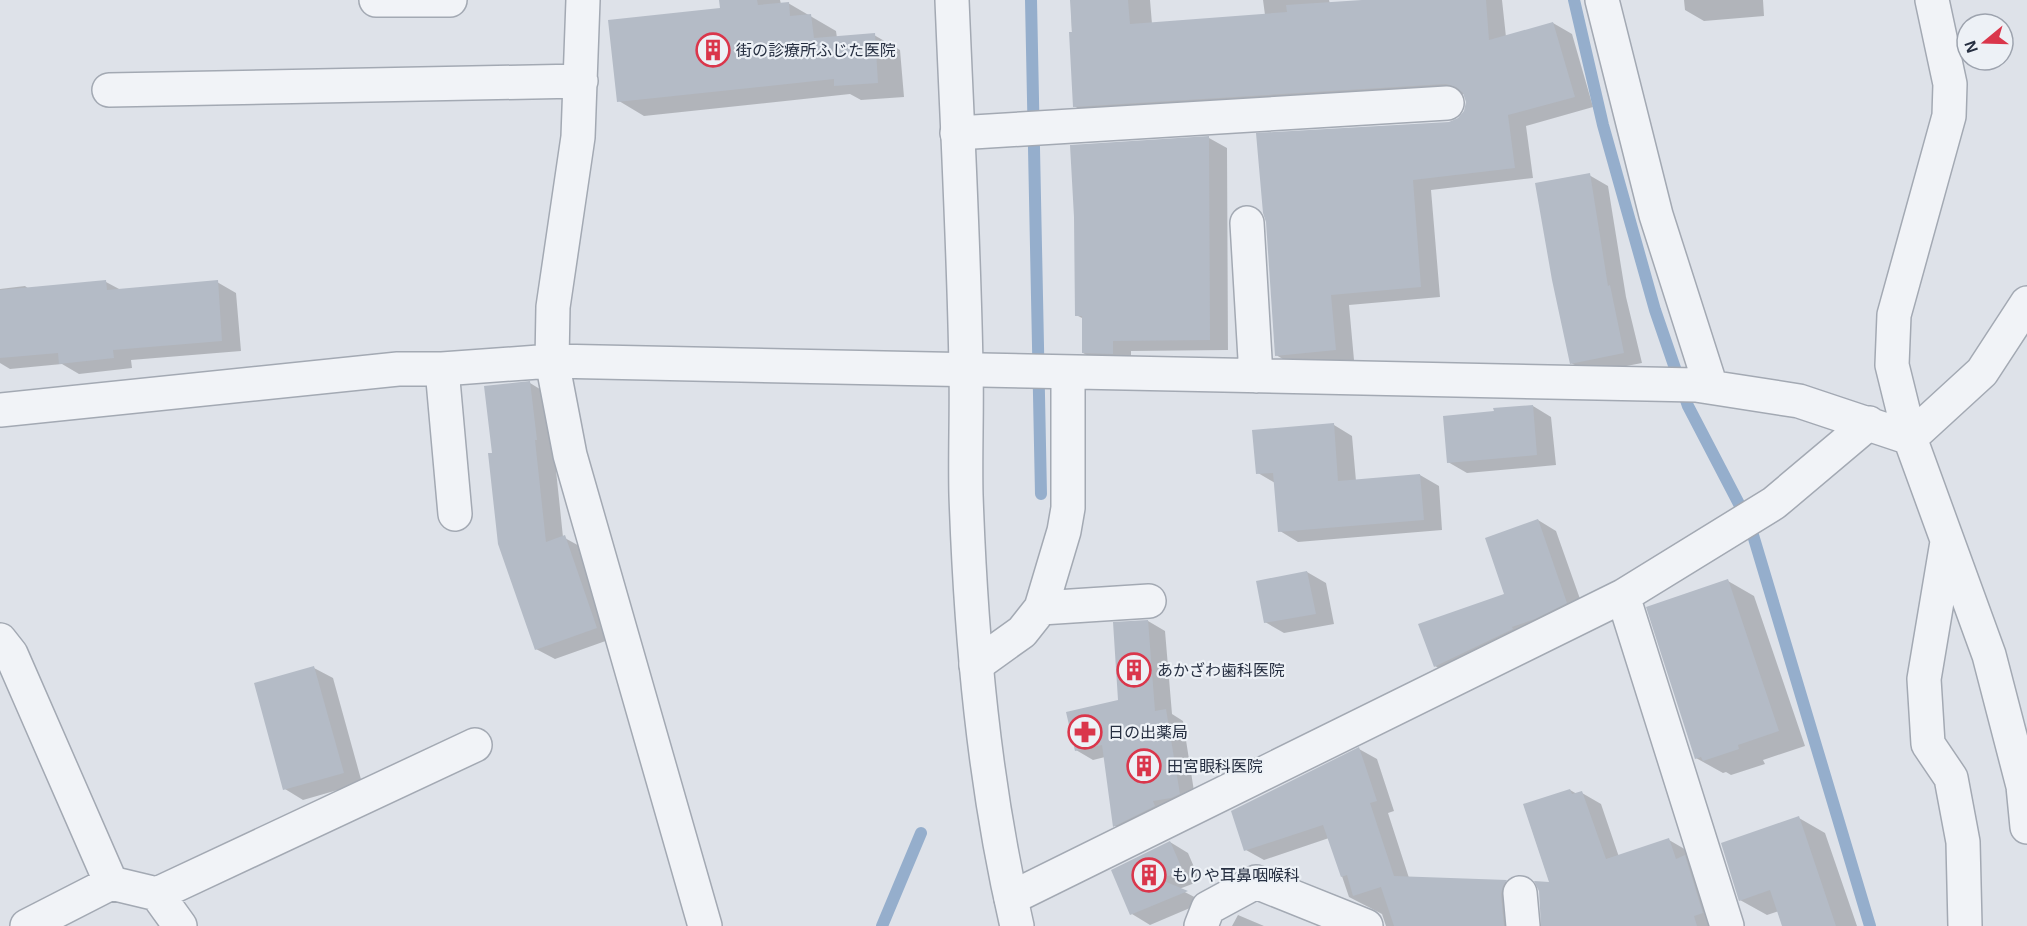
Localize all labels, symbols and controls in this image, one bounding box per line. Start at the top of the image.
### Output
north arrow [1955,12,2015,72]
building icon: 街の診療所ふじた医院 [695,32,731,68]
text: N [1961,38,1981,55]
place label: 街の診療所ふじた医院 [736,42,896,59]
building icon: あかざわ歯科医院 [1116,652,1152,688]
place label: あかざわ歯科医院 [1157,662,1285,679]
pharmacy icon: 日の出薬局 [1067,714,1103,750]
place label: 日の出薬局 [1108,724,1188,741]
building icon: 田宮眼科医院 [1126,748,1162,784]
place label: 田宮眼科医院 [1167,758,1263,775]
building icon: もりや耳鼻咽喉科 [1131,857,1167,893]
place label: もりや耳鼻咽喉科 [1172,867,1300,884]

